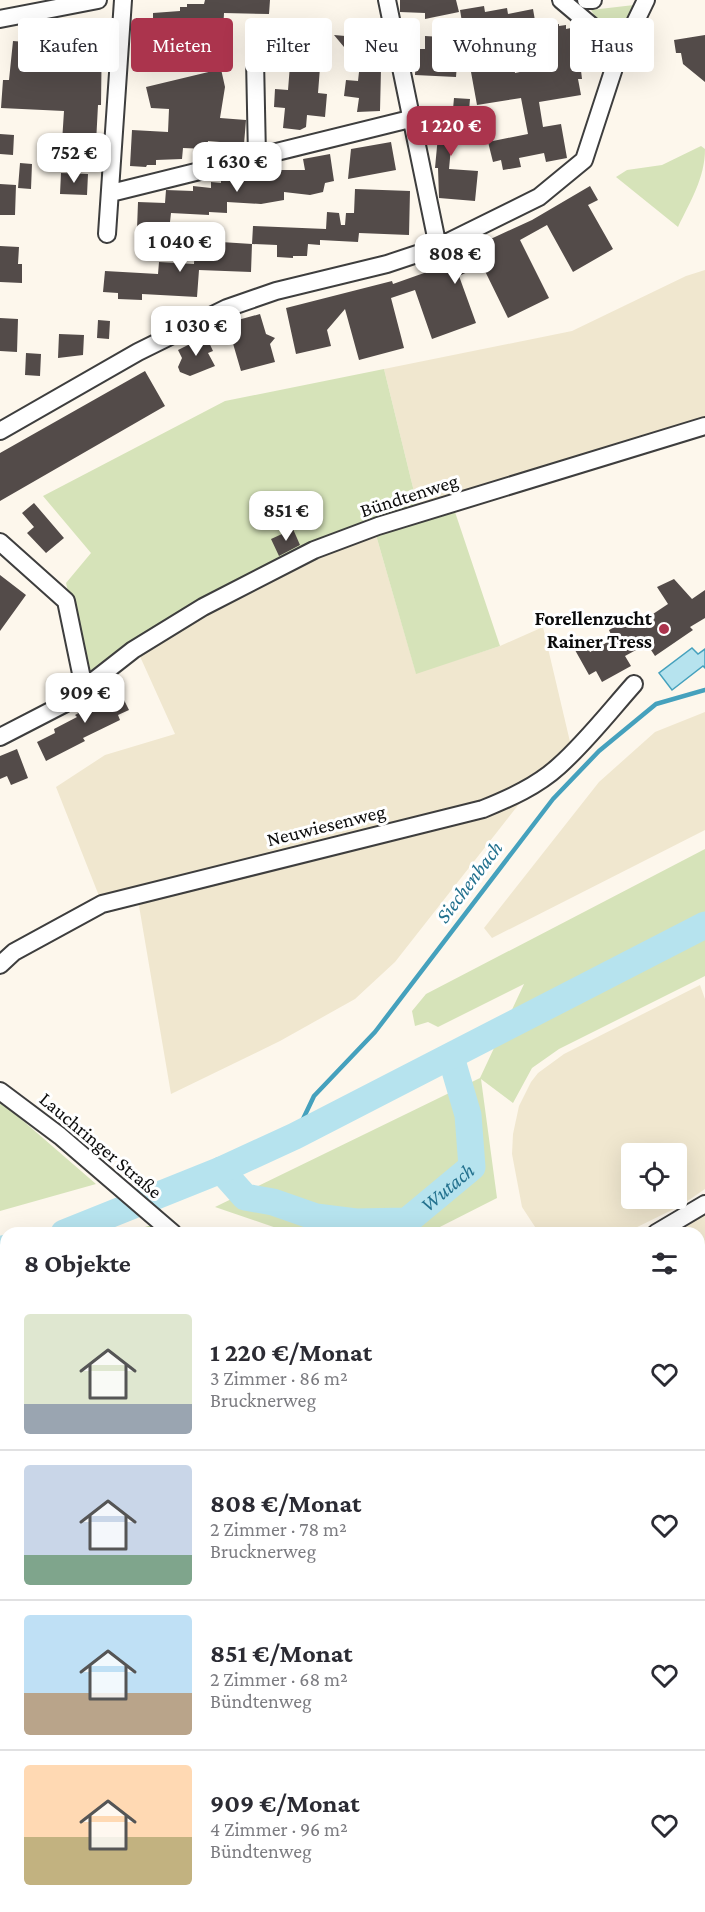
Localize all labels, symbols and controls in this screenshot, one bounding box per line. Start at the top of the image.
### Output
chip: Kaufen [18,18,119,72]
chip: Mieten [131,18,233,72]
chip: Filter [245,18,332,72]
chip: Neu [344,18,420,72]
chip: Wohnung [432,18,558,72]
chip: Haus [570,18,654,72]
pin: 1 220 € [396,106,506,157]
text: 1 220 € [421,114,481,136]
pin: 752 € [32,133,116,184]
text: 752 € [51,141,97,163]
pin: 1 630 € [182,142,292,193]
text: 1 630 € [207,150,267,172]
pin: 1 040 € [125,222,235,273]
text: 1 040 € [148,230,212,252]
pin: 808 € [413,234,497,285]
text: 808 € [429,242,481,264]
pin: 1 030 € [141,306,251,357]
text: 1 030 € [165,314,227,336]
street label: Bündtenweg [357,469,461,522]
pin: 851 € [244,491,328,542]
text: 851 € [263,499,309,521]
place label: Forellenzucht Rainer Tress [534,607,653,652]
marker: Forellenzucht Rainer Tress [657,622,671,636]
pin: 909 € [43,673,127,724]
text: 909 € [60,681,110,703]
street label: Neuwiesenweg [264,800,388,851]
water label: Siechenbach [431,836,507,928]
street label: Lauchringer Straße [35,1087,167,1203]
map controls [621,1143,687,1209]
button: locate [621,1143,687,1209]
water label: Wutach [416,1158,479,1217]
icon: filters [648,1247,681,1280]
text: 8 Objekte [24,1249,131,1278]
icon: home [72,1338,144,1410]
text: 1 220 €/Monat [210,1338,372,1367]
icon: heart [648,1358,681,1391]
text: 3 Zimmer · 86 m² [210,1367,348,1389]
text: Brucknerweg [210,1389,316,1411]
icon: home [72,1489,144,1561]
text: 808 €/Monat [210,1489,361,1518]
icon: heart [648,1509,681,1542]
text: 2 Zimmer · 78 m² [210,1518,347,1540]
text: Brucknerweg [210,1540,316,1562]
icon: home [72,1639,144,1711]
text: 851 €/Monat [210,1639,353,1668]
icon: heart [648,1659,681,1692]
text: 2 Zimmer · 68 m² [210,1668,348,1690]
text: Bündtenweg [210,1690,312,1712]
icon: home [72,1789,144,1861]
text: 909 €/Monat [210,1789,360,1818]
icon: heart [648,1809,681,1842]
text: 4 Zimmer · 96 m² [210,1818,348,1840]
text: Bündtenweg [210,1840,312,1862]

